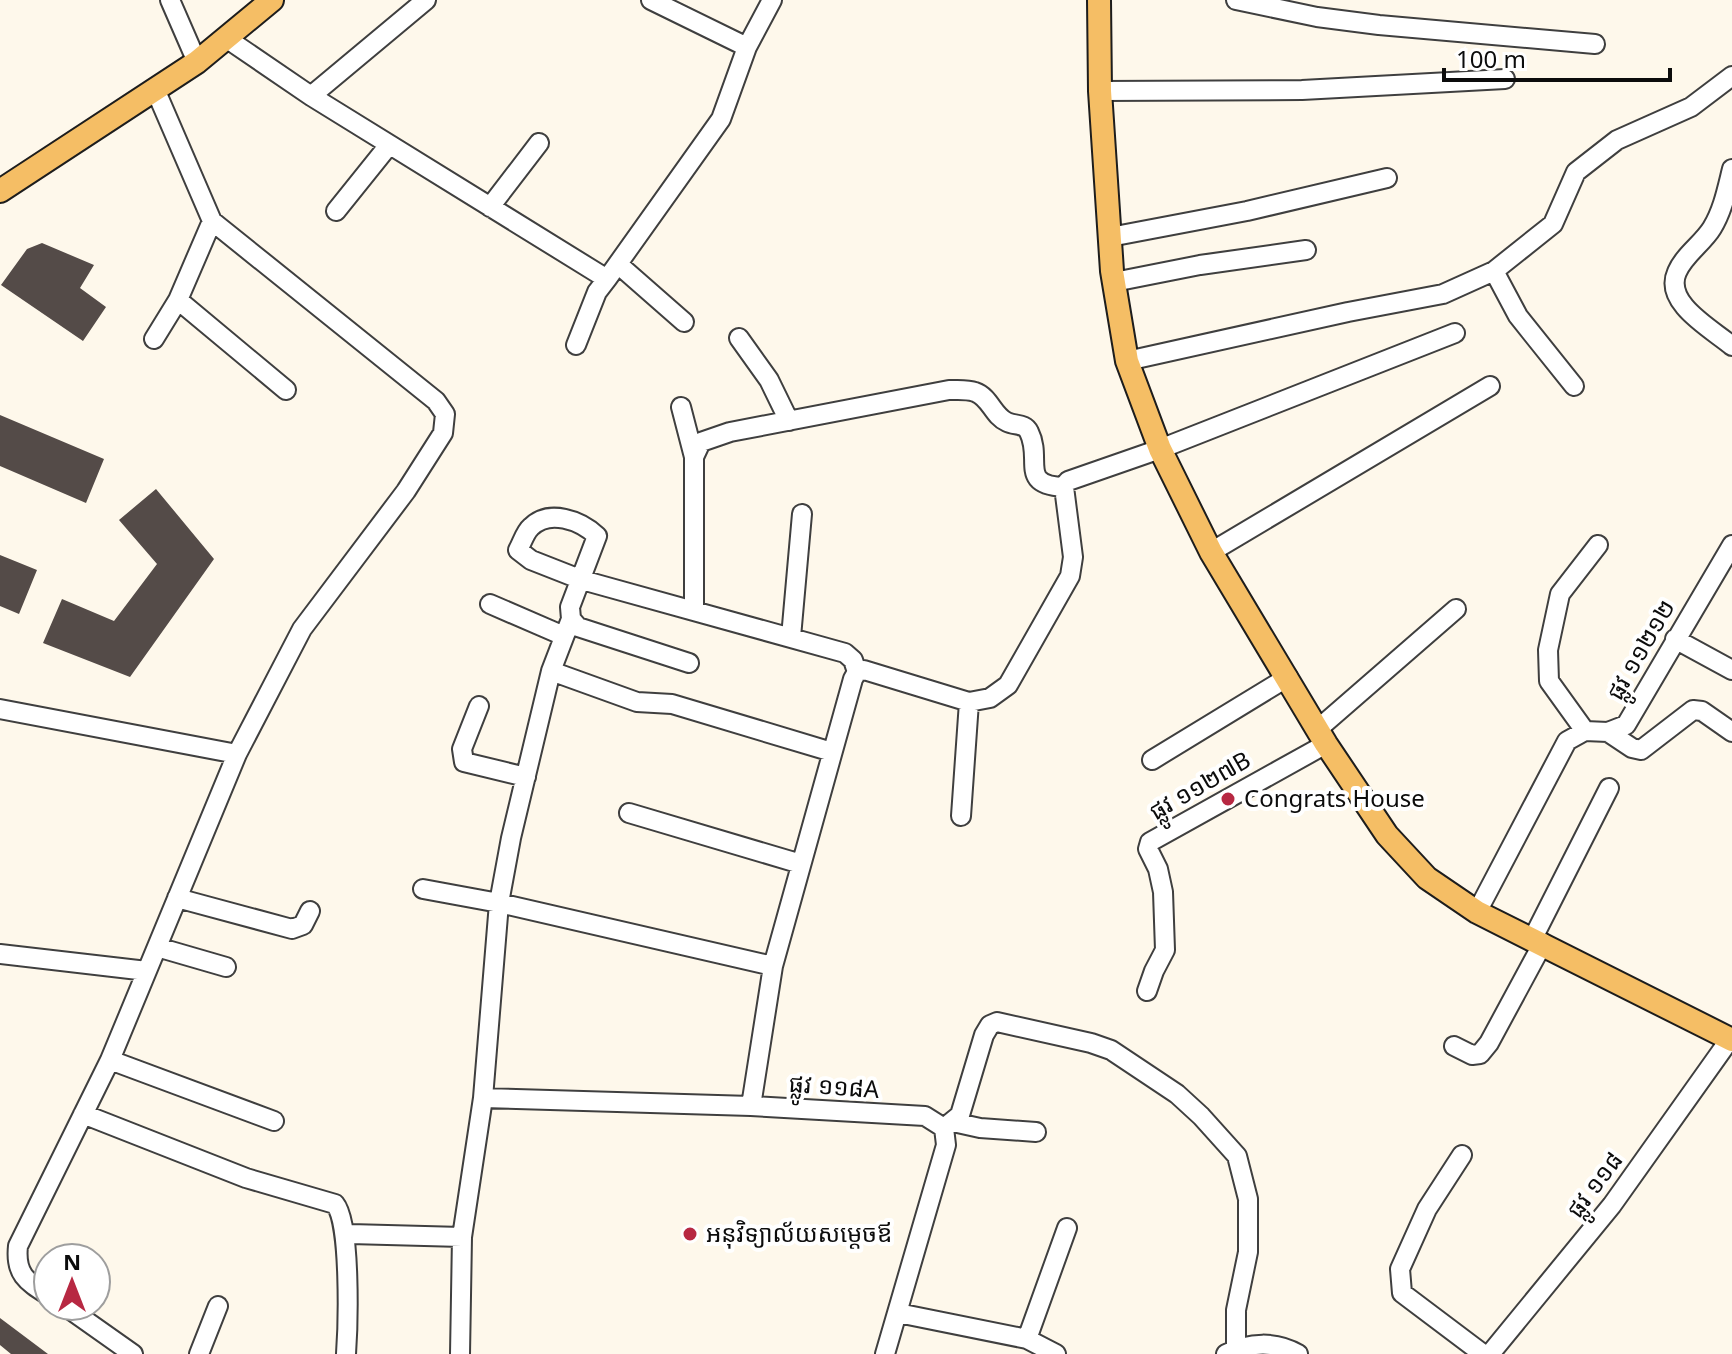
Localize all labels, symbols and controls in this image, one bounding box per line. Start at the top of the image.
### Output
scale bar [1444,32,1670,82]
text: 100 m [1456,42,1526,75]
street label: ផ្លូវ ១១២១២ [1598,593,1688,709]
street label: ផ្លូវ ១១២៧B [1142,742,1260,833]
place label: Congrats House [1244,781,1425,814]
marker: Congrats House [1219,790,1237,808]
street label: ផ្លូវ ១១៨A [787,1066,881,1112]
street label: ផ្លូវ ១១៨ [1558,1144,1635,1228]
place label: អនុវិទ្យាល័យសម្តេចឪ [706,1216,892,1249]
marker: អនុវិទ្យាល័យសម្តេចឪ [681,1225,699,1243]
north arrow [32,1242,112,1322]
text: N [63,1246,81,1276]

